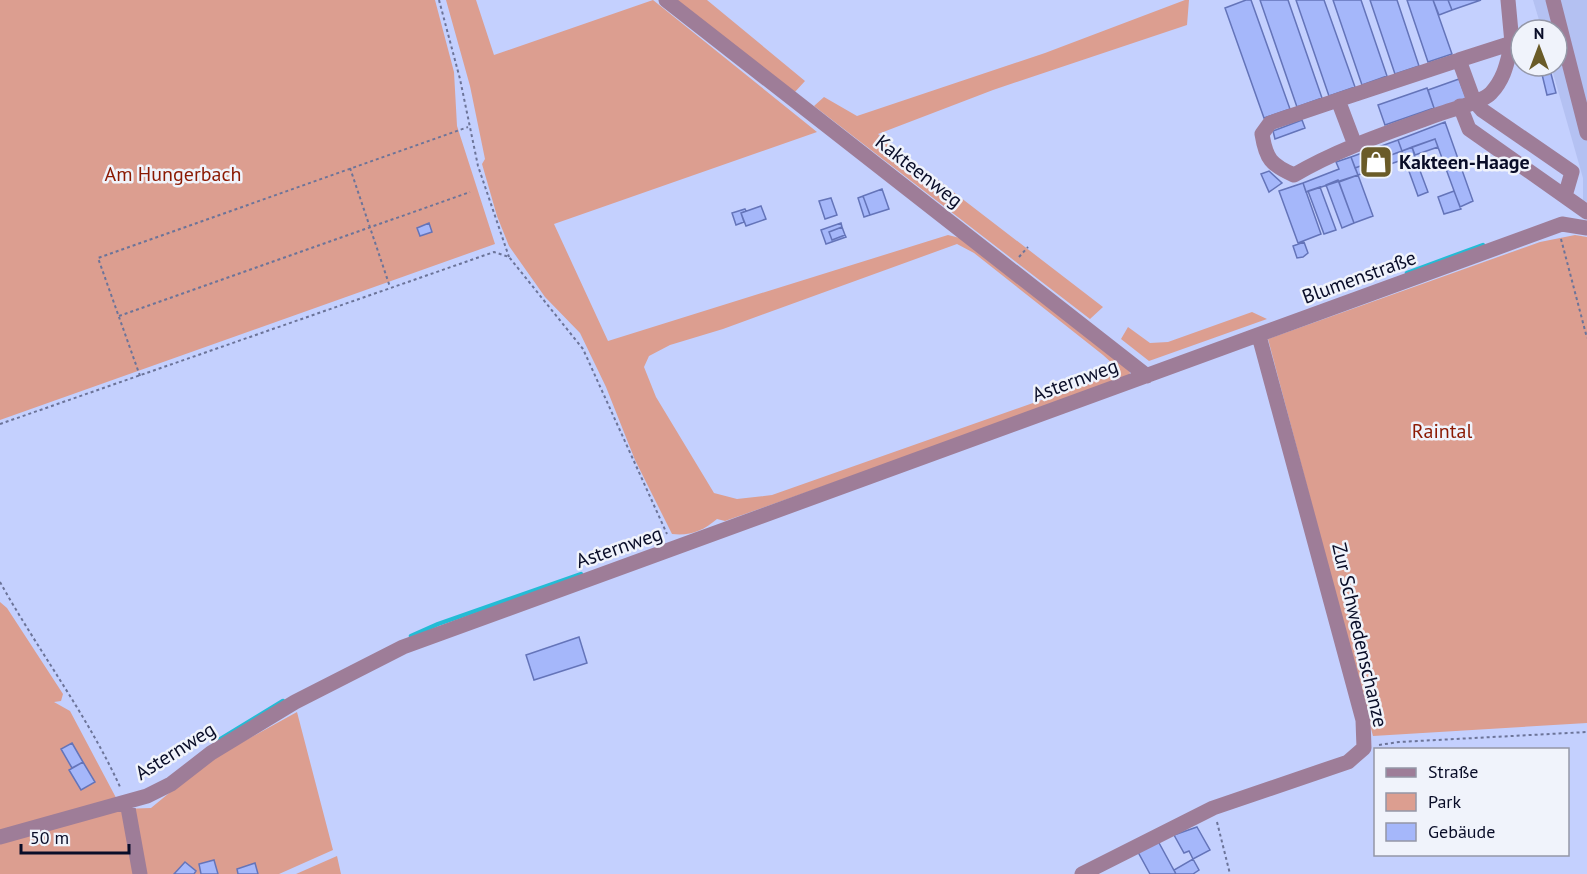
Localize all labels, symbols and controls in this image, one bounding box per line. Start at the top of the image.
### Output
north arrow [1509,18,1569,78]
text: N [1534,23,1544,43]
street label: Kakteenweg [870,129,968,213]
shop icon: Kakteen-Haage [1358,144,1394,180]
place label: Kakteen-Haage [1399,149,1530,175]
park label: Am Hungerbach [105,161,241,187]
street label: Blumenstraße [1298,244,1420,310]
street label: Asternweg [1028,352,1122,408]
park label: Raintal [1412,418,1472,444]
street label: Asternweg [572,520,666,574]
street label: Zur Schwedenschanze [1326,540,1394,730]
street label: Asternweg [130,716,220,786]
legend [1374,748,1569,856]
text: Straße [1428,760,1479,783]
text: Park [1428,790,1461,813]
scale bar [21,817,129,855]
text: Gebäude [1428,820,1495,843]
text: 50 m [30,826,69,849]

